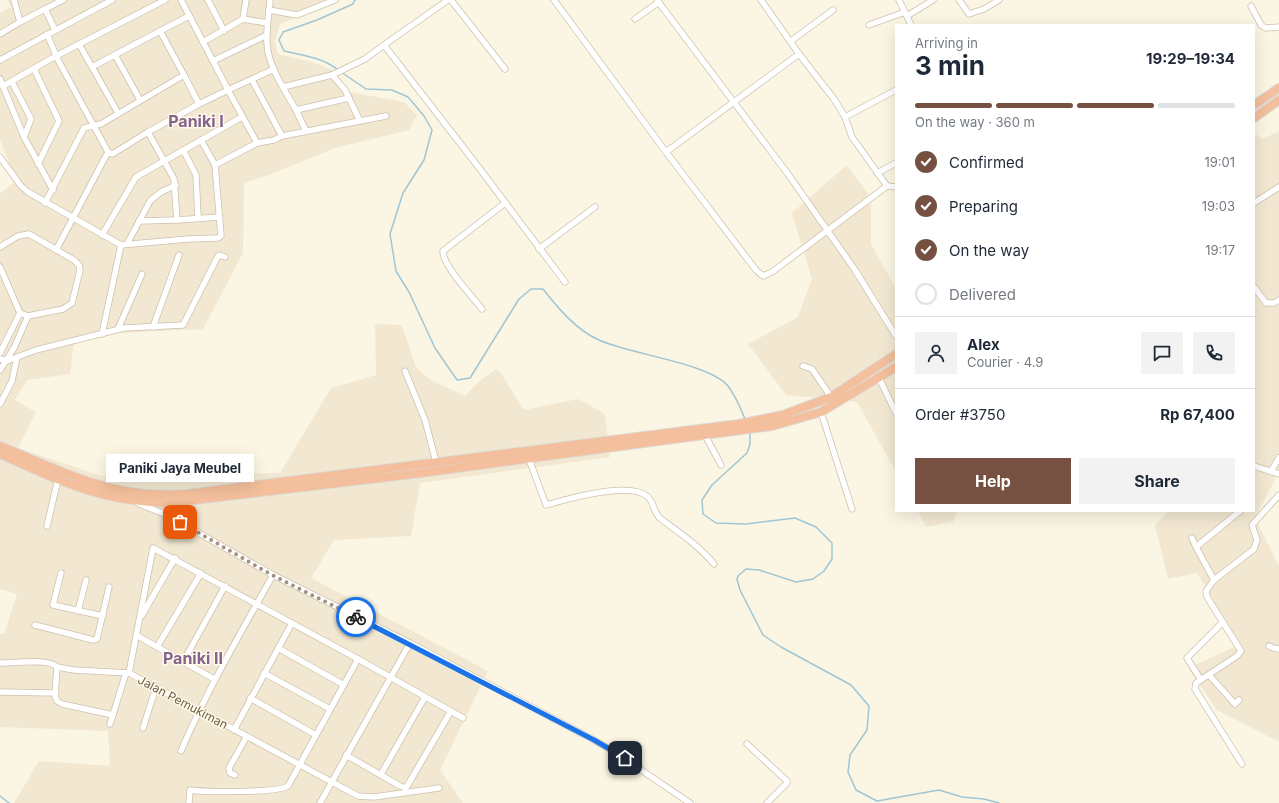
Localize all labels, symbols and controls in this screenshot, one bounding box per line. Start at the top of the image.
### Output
text: Arriving in [915,35,978,51]
text: 19:29–19:34 [1146,49,1235,68]
text: 3 min [915,50,985,81]
district label: Paniki I [168,111,224,131]
text: On the way · 360 m [915,114,1035,130]
icon: check [915,151,937,173]
text: Confirmed [949,153,1024,172]
text: 19:01 [1204,154,1235,170]
icon: check [915,195,937,217]
text: Preparing [949,197,1018,216]
text: 19:03 [1202,198,1235,214]
icon: check [915,239,937,261]
text: On the way [949,241,1029,260]
text: 19:17 [1205,242,1235,258]
text: Delivered [949,285,1016,304]
button: person [915,332,957,374]
button: chat [1141,332,1183,374]
button: phone [1193,332,1235,374]
text: Alex [967,335,1000,354]
text: Courier · 4.9 [967,354,1043,370]
text: Order #3750 [915,405,1005,424]
text: Rp 67,400 [1160,405,1235,424]
callout: Paniki Jaya Meubel [106,454,254,482]
button: Help [915,458,1071,504]
button: Share [1079,458,1235,504]
text: Paniki Jaya Meubel [119,460,241,476]
pin [163,505,197,539]
icon: bag [169,511,191,533]
courier [336,597,376,637]
icon: bike [345,606,367,628]
district label: Paniki II [163,648,223,668]
street label: Jalan Pemukiman [135,672,231,732]
pin [608,741,642,775]
icon: home [614,747,636,769]

